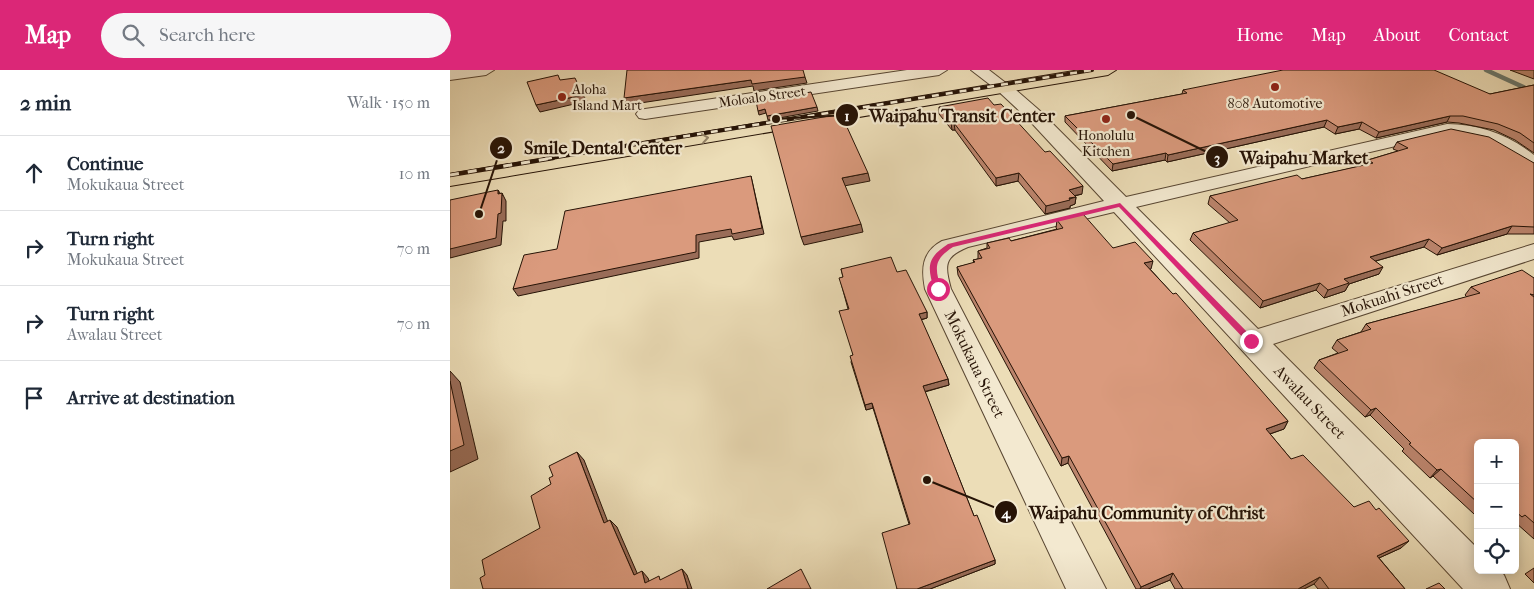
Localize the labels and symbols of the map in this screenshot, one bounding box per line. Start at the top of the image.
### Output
place label: Aloha Island Mart [571,81,642,114]
marker: 808 Automotive [1269,81,1281,93]
street label: Moloalo Street [717,82,807,112]
marker: Aloha Island Mart [556,91,568,103]
place label: 808 Automotive [1228,95,1322,112]
callout: Waipahu Transit Center [834,99,1065,132]
text: Waipahu Transit Center [868,106,1055,127]
text: 1 [844,107,850,125]
marker: Honolulu Kitchen [1100,113,1112,125]
place label: Honolulu Kitchen [1078,127,1134,160]
callout: Smile Dental Center [489,132,692,165]
one-way arrow [701,133,710,143]
text: Smile Dental Center [524,138,682,159]
text: 2 [497,139,505,157]
callout: Waipahu Market [1205,141,1379,174]
text: Waipahu Market [1239,148,1369,169]
text: 3 [1214,149,1220,167]
street label: Mokuahi Street [1338,269,1446,320]
route start [927,278,950,301]
street label: Mokukaua Street [941,307,1009,421]
route end [1240,330,1263,353]
street label: Awalau Street [1269,360,1350,443]
callout: Waipahu Community of Christ [994,496,1275,529]
text: Waipahu Community of Christ [1028,503,1265,524]
text: 4 [1001,504,1012,522]

